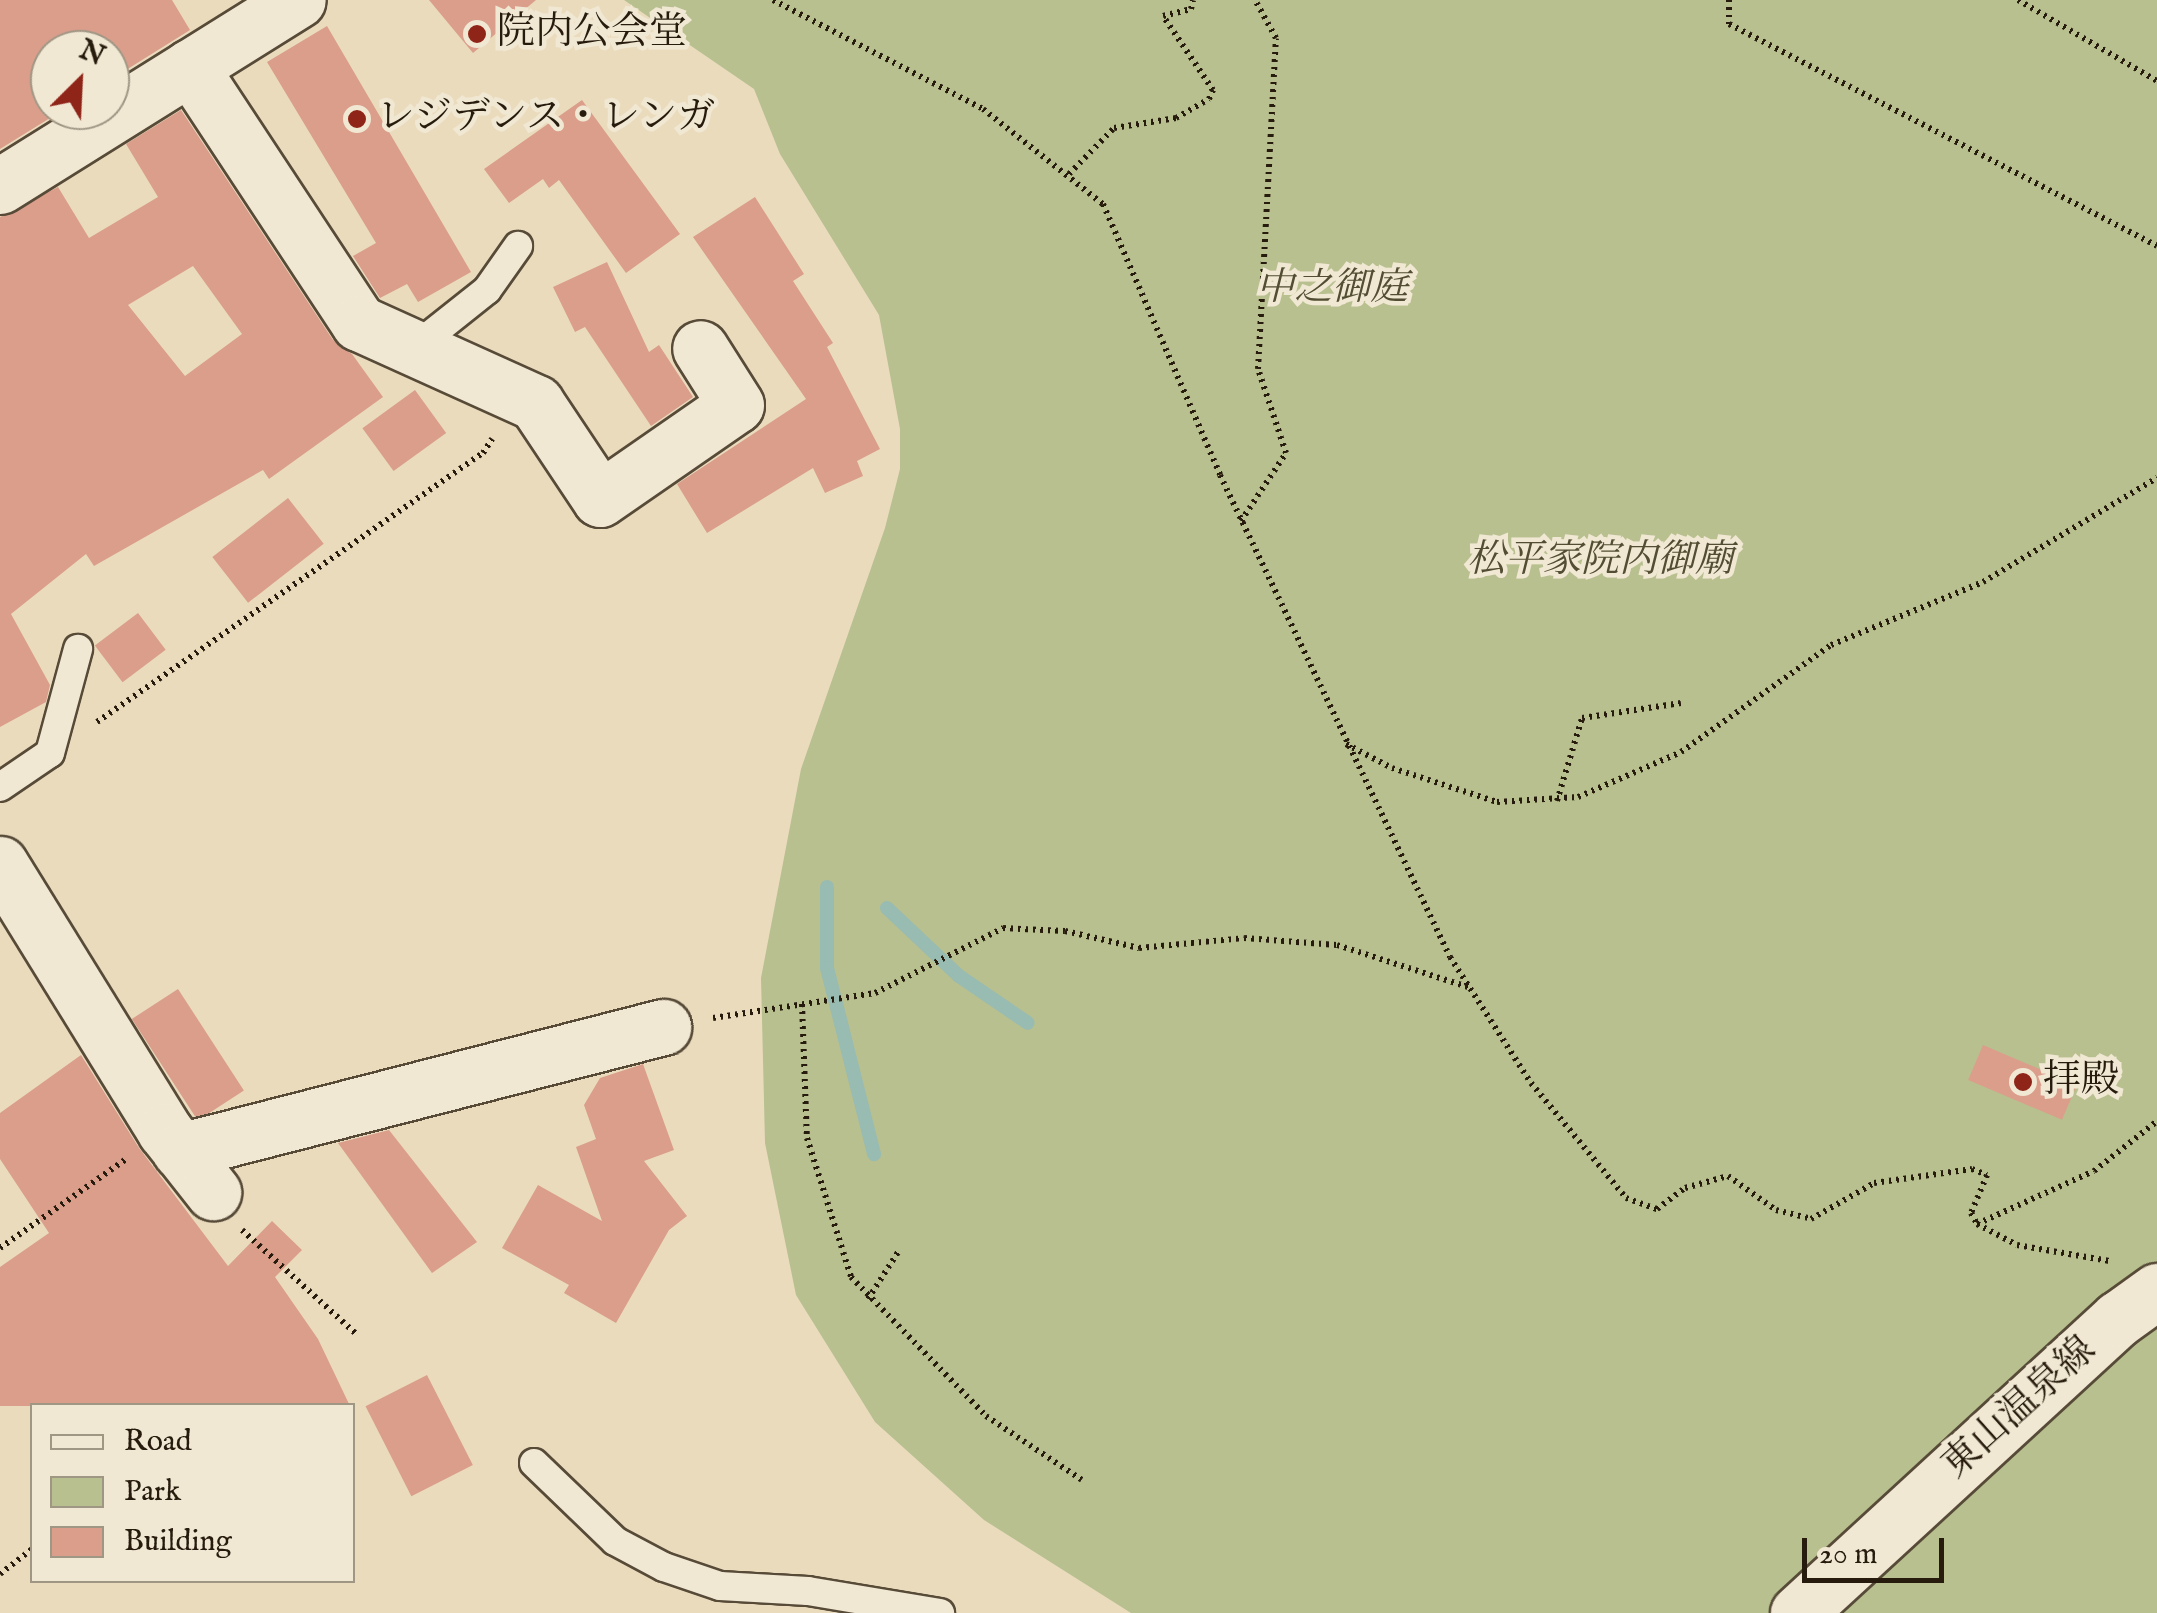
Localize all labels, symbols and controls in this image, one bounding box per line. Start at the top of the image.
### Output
place label: 院内公会堂 [497,11,687,57]
marker: 院内公会堂 [466,23,488,45]
north arrow [30,30,130,130]
text: N [73,33,110,75]
place label: レジデンス・レンガ [377,96,719,142]
marker: レジデンス・レンガ [346,108,368,130]
park label: 中之御庭 [1256,267,1408,313]
park label: 松平家院内御廟 [1467,539,1733,585]
place label: 拝殿 [2043,1059,2119,1105]
marker: 拝殿 [2012,1071,2034,1093]
street label: 東山温泉線 [1934,1328,2106,1490]
legend [30,1403,355,1583]
text: Road [124,1423,192,1461]
text: Park [124,1473,181,1511]
scale bar [1807,1518,1950,1580]
text: Building [124,1523,232,1561]
text: 20 m [1819,1536,1878,1574]

